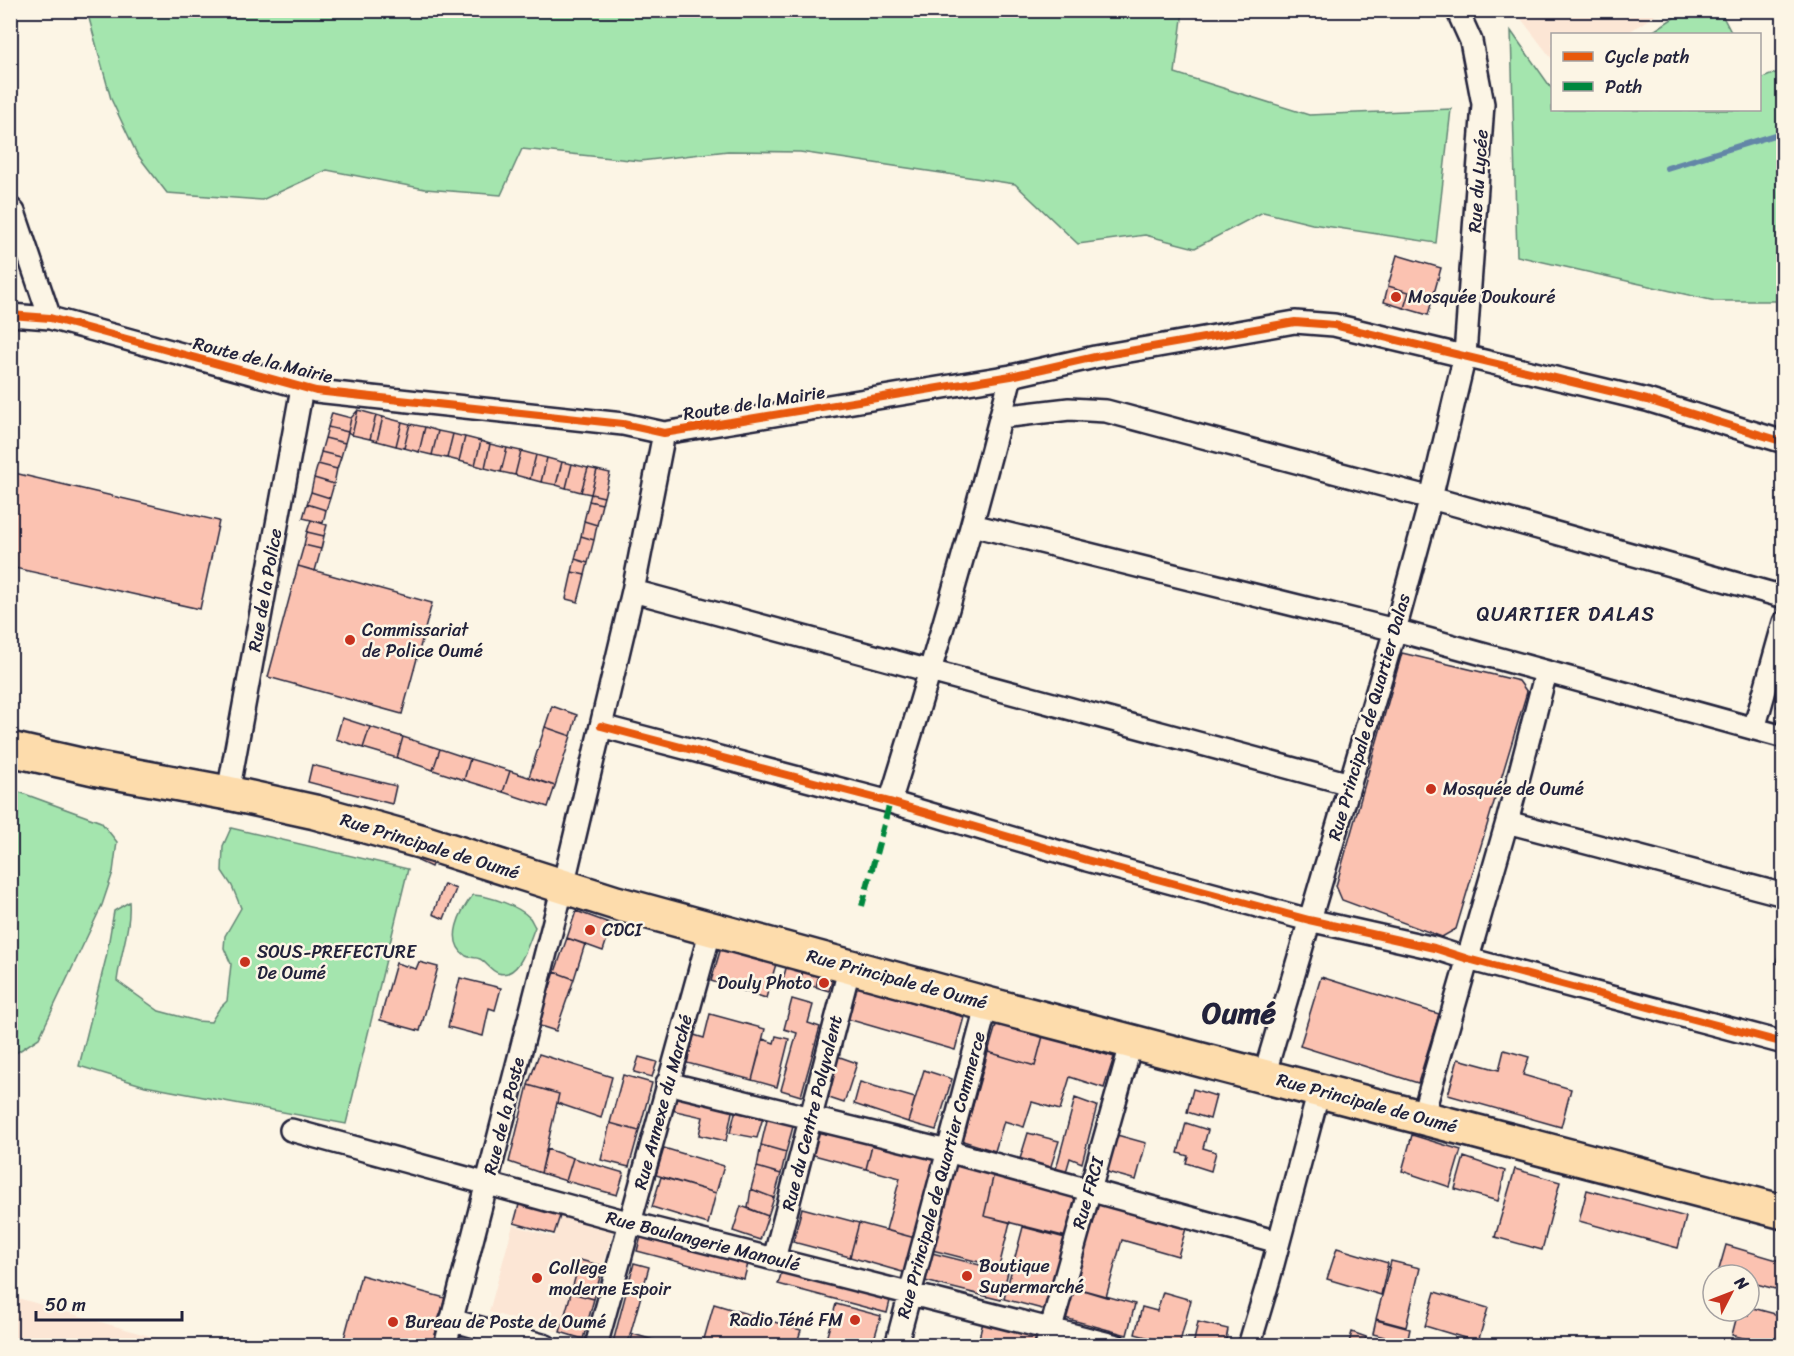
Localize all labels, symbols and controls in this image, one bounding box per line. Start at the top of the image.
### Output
legend [1551,33,1761,111]
text: Cycle path [1605,41,1689,73]
text: Path [1605,71,1642,103]
street label: Rue du Lycée [1458,128,1498,234]
place label: Mosquée Doukouré [1408,281,1555,313]
marker: Mosquée Doukouré [1389,290,1403,304]
street label: Route de la Mairie [190,327,337,393]
street label: Route de la Mairie [681,376,827,430]
street label: Rue de la Police [238,526,292,654]
street label: Rue Principale de Quartier Dalas [1318,589,1420,844]
district label: QUARTIER DALAS [1477,597,1655,632]
place label: Commissariat de Police Oumé [362,614,483,667]
marker: Commissariat de Police Oumé [343,633,357,647]
place label: Mosquée de Oumé [1443,773,1584,805]
marker: Mosquée de Oumé [1424,782,1438,796]
street label: Rue Principale de Oumé [336,804,524,888]
place label: CDCI [602,914,644,946]
marker: CDCI [583,923,597,937]
place label: SOUS-PREFECTURE De Oumé [257,936,417,989]
street label: Rue Principale de Oumé [803,939,991,1019]
marker: SOUS-PREFECTURE De Oumé [238,955,252,969]
place label: Douly Photo [717,967,812,999]
marker: Douly Photo [817,976,831,990]
district label: Oumé [1202,986,1277,1040]
street label: Rue Annexe du Marché [624,1011,702,1193]
street label: Rue du Centre Polyvalent [772,1012,852,1214]
street label: Rue Principale de Quartier Commerce [887,1028,995,1322]
street label: Rue de la Poste [474,1054,534,1178]
street label: Rue Principale de Oumé [1273,1063,1461,1143]
street label: Rue FRCI [1063,1152,1114,1233]
street label: Rue Boulangerie Manoulé [603,1201,803,1281]
place label: Boutique Supermarché [979,1250,1084,1303]
place label: College moderne Espoir [549,1252,672,1305]
north arrow [1701,1263,1761,1323]
marker: Boutique Supermarché [960,1269,974,1283]
text: N [1727,1269,1757,1298]
marker: College moderne Espoir [530,1271,544,1285]
scale bar [36,1284,182,1322]
text: 50 m [45,1289,86,1321]
place label: Radio Téné FM [730,1304,843,1336]
place label: Bureau de Poste de Oumé [405,1306,606,1338]
marker: Radio Téné FM [848,1313,862,1327]
marker: Bureau de Poste de Oumé [386,1315,400,1329]

